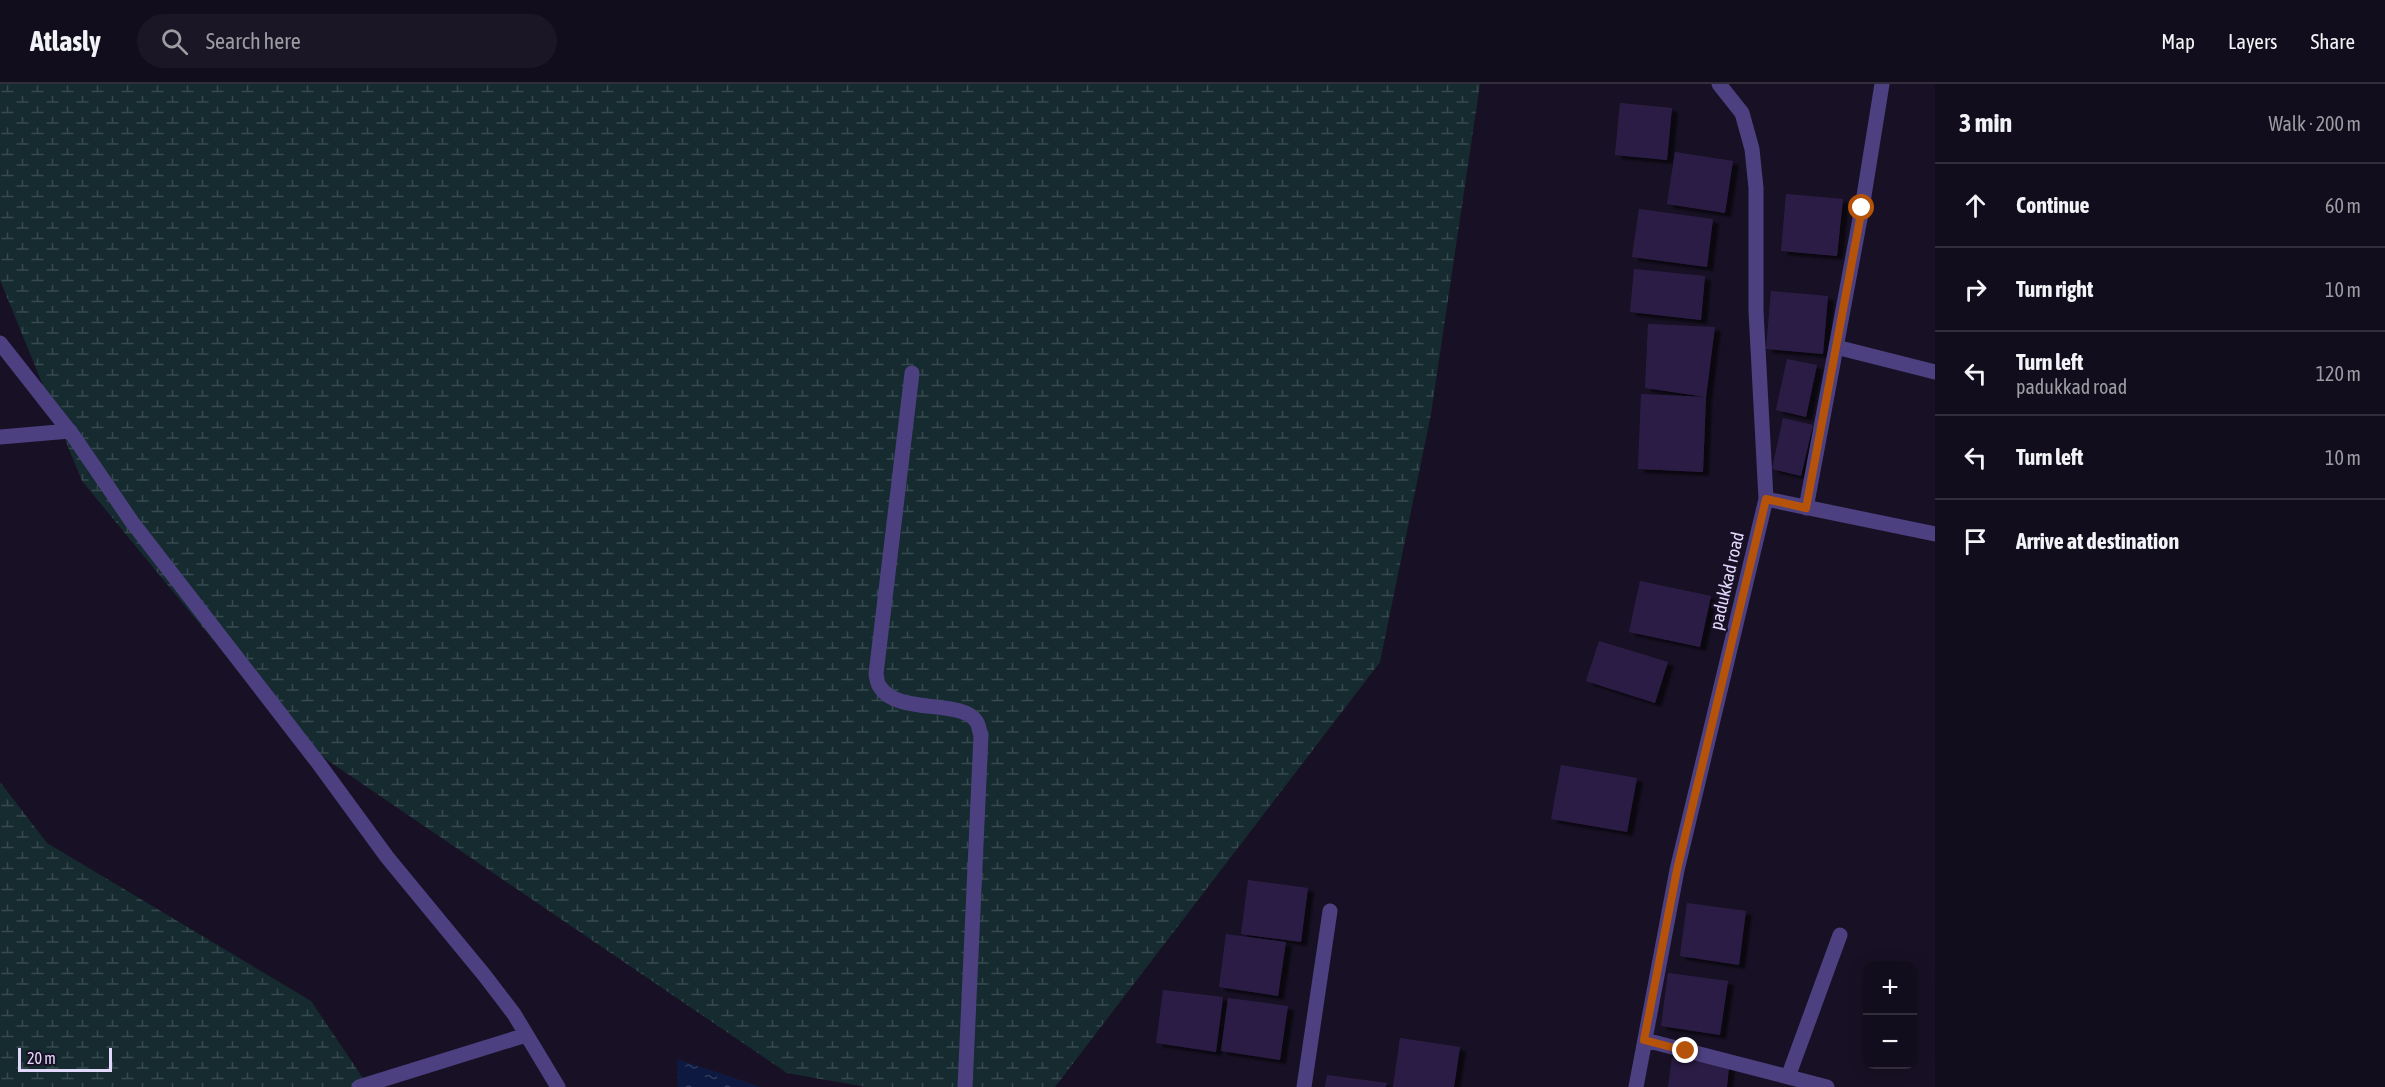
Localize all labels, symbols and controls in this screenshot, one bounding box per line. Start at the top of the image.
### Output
search box [137,14,557,68]
text: Atlasly [30,25,101,57]
icon: search [158,25,191,58]
text: Search here [206,28,301,54]
text: Map [2161,29,2195,53]
text: Layers [2228,29,2278,53]
text: Share [2311,29,2355,53]
text: 3 min [1959,108,2012,138]
text: Walk · 200 m [2269,112,2361,135]
icon: ahead [1959,189,1992,222]
text: Continue [2016,192,2090,218]
route start [1848,194,1874,220]
text: 60 m [2325,194,2361,217]
icon: right [1959,273,1992,306]
text: Turn right [2016,276,2093,302]
text: 10 m [2325,278,2361,301]
text: Turn left [2016,349,2083,375]
icon: left [1959,357,1992,390]
text: 120 m [2316,362,2361,385]
text: padukkad road [2016,375,2127,398]
icon: left [1959,441,1992,474]
text: Turn left [2016,444,2083,470]
text: 10 m [2325,446,2361,469]
icon: arrive [1959,525,1992,558]
text: Arrive at destination [2016,528,2179,554]
street label: padukkad road [1705,530,1748,632]
map controls [1863,961,1917,1069]
button: + [1863,961,1917,1015]
button: − [1863,1015,1917,1069]
route end [1672,1037,1698,1063]
scale bar [18,1045,112,1072]
text: 20 m [27,1049,56,1067]

